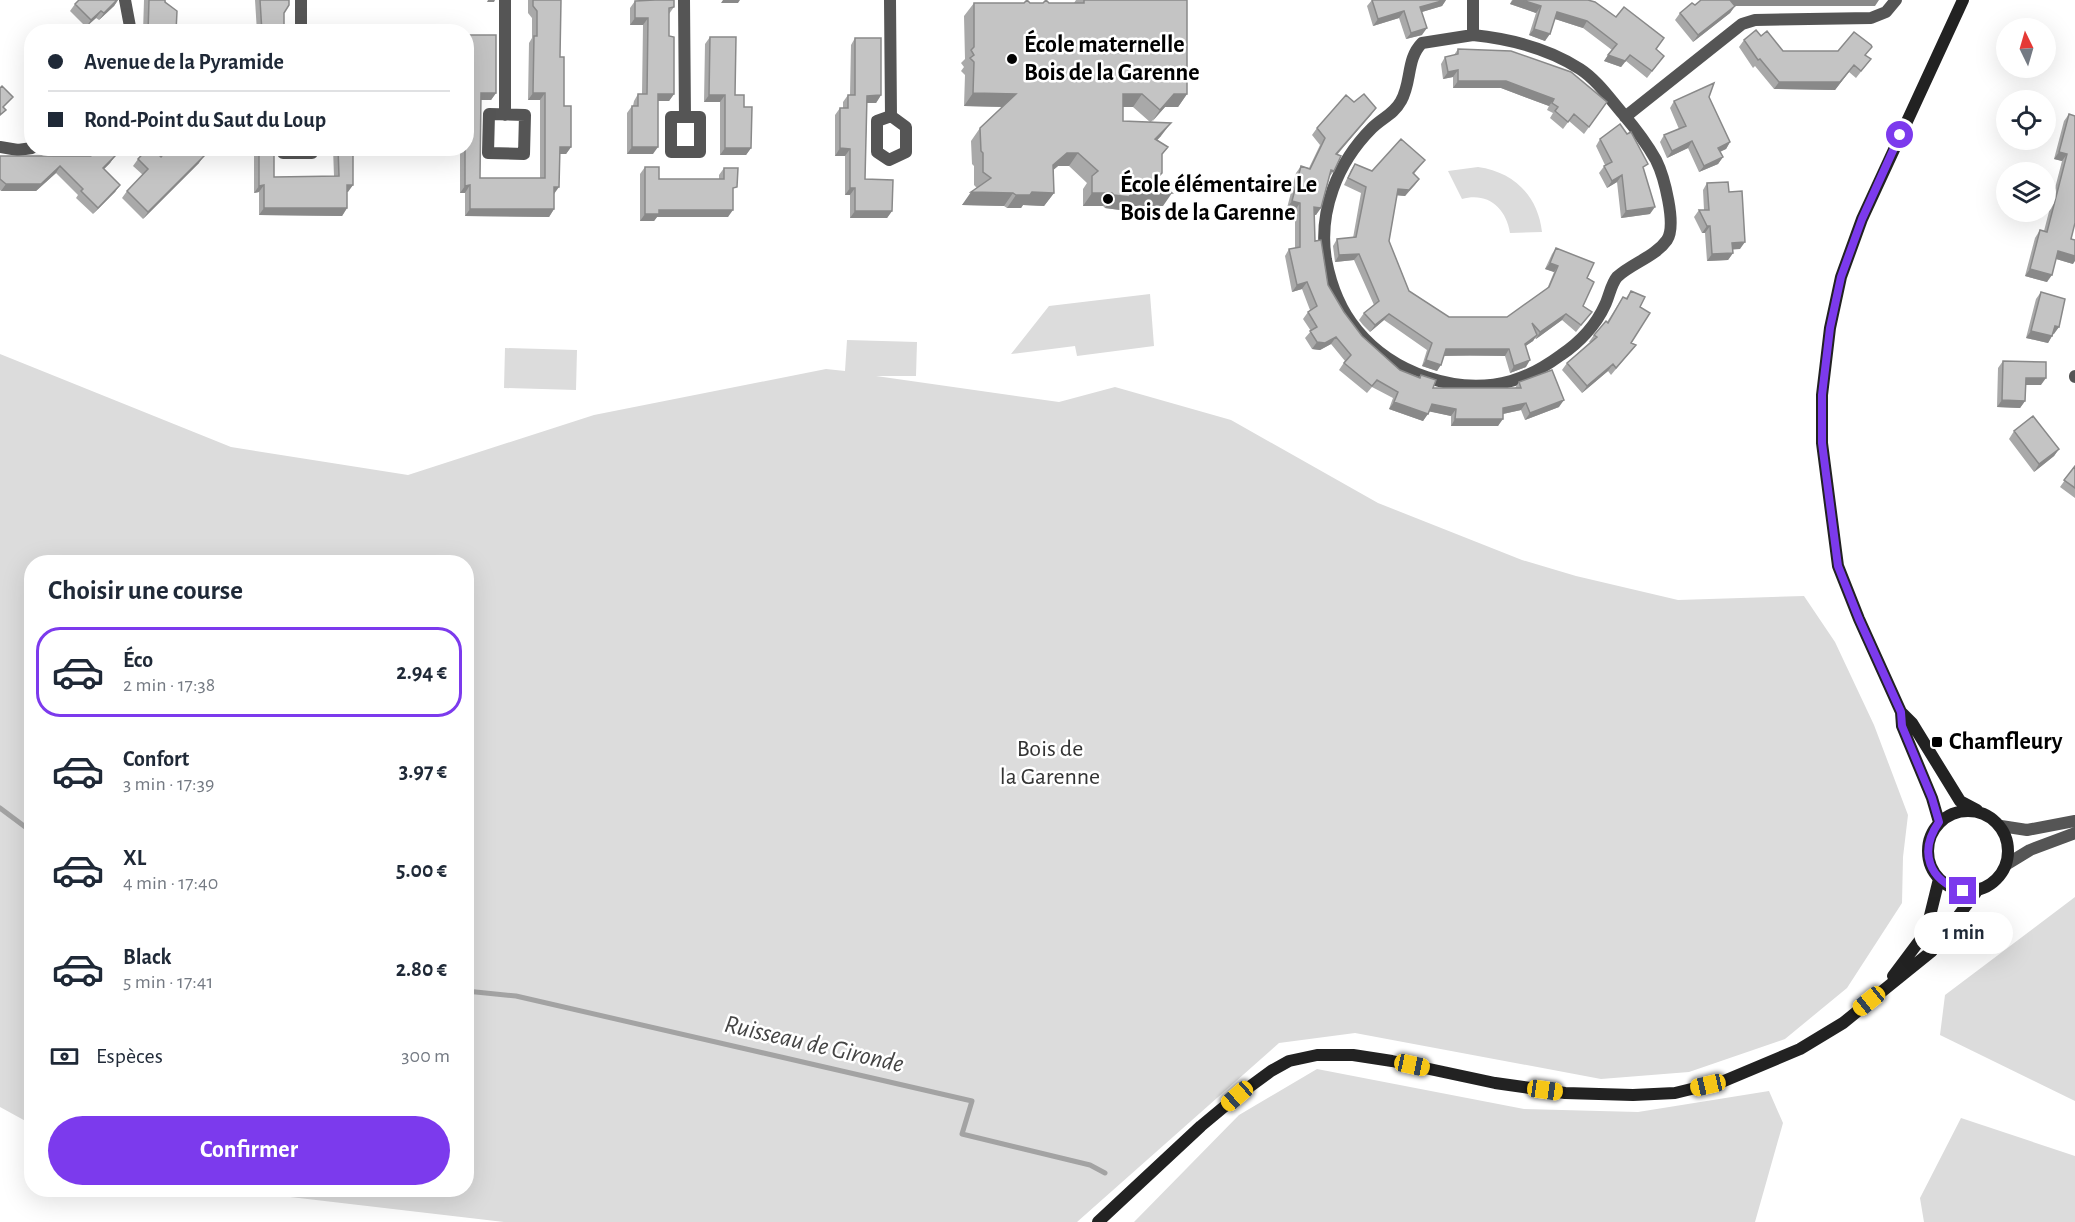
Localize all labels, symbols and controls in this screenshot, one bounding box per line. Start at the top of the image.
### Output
north arrow [1996,18,2056,78]
map controls [1996,18,2056,222]
place label: École maternelle Bois de la Garenne [1024,29,1200,85]
text: Avenue de la Pyramide [84,51,284,73]
marker: École maternelle Bois de la Garenne [1005,52,1019,66]
button: locate [1996,90,2056,150]
text: Rond-Point du Saut du Loup [84,109,326,131]
route start [1886,121,1913,148]
button: layers [1996,162,2056,222]
place label: École élémentaire Le Bois de la Garenne [1120,169,1317,225]
marker: École élémentaire Le Bois de la Garenne [1101,192,1115,206]
text: Choisir une course [48,577,243,604]
icon: car [51,645,105,699]
text: Éco [123,649,153,671]
text: 2.94 € [396,661,447,683]
text: 2 min · 17:38 [123,675,215,695]
place label: Chamfleury [1949,730,2063,754]
marker: Chamfleury [1930,735,1944,749]
park label: Bois de la Garenne [1000,737,1100,789]
icon: car [51,744,105,798]
text: Confort [123,748,189,770]
text: 3.97 € [399,760,447,782]
text: 3 min · 17:39 [123,774,214,794]
icon: car [51,843,105,897]
text: XL [123,847,146,869]
text: 5.00 € [396,859,447,881]
text: 4 min · 17:40 [123,873,218,893]
route end [1949,877,1976,904]
callout: 1 min [1914,912,2012,954]
text: 1 min [1942,923,1985,943]
icon: car [51,942,105,996]
text: Black [123,946,171,968]
text: 2.80 € [396,958,447,980]
text: 5 min · 17:41 [123,972,213,992]
car [1849,983,1889,1019]
water label: Ruisseau de Gironde [722,1011,906,1077]
icon: cash [48,1040,81,1073]
text: Espèces [96,1045,163,1067]
text: 300 m [401,1046,450,1066]
car [1393,1052,1431,1078]
car [1688,1072,1728,1098]
car [1218,1077,1256,1115]
car [1526,1079,1564,1101]
button: Confirmer [48,1116,450,1185]

